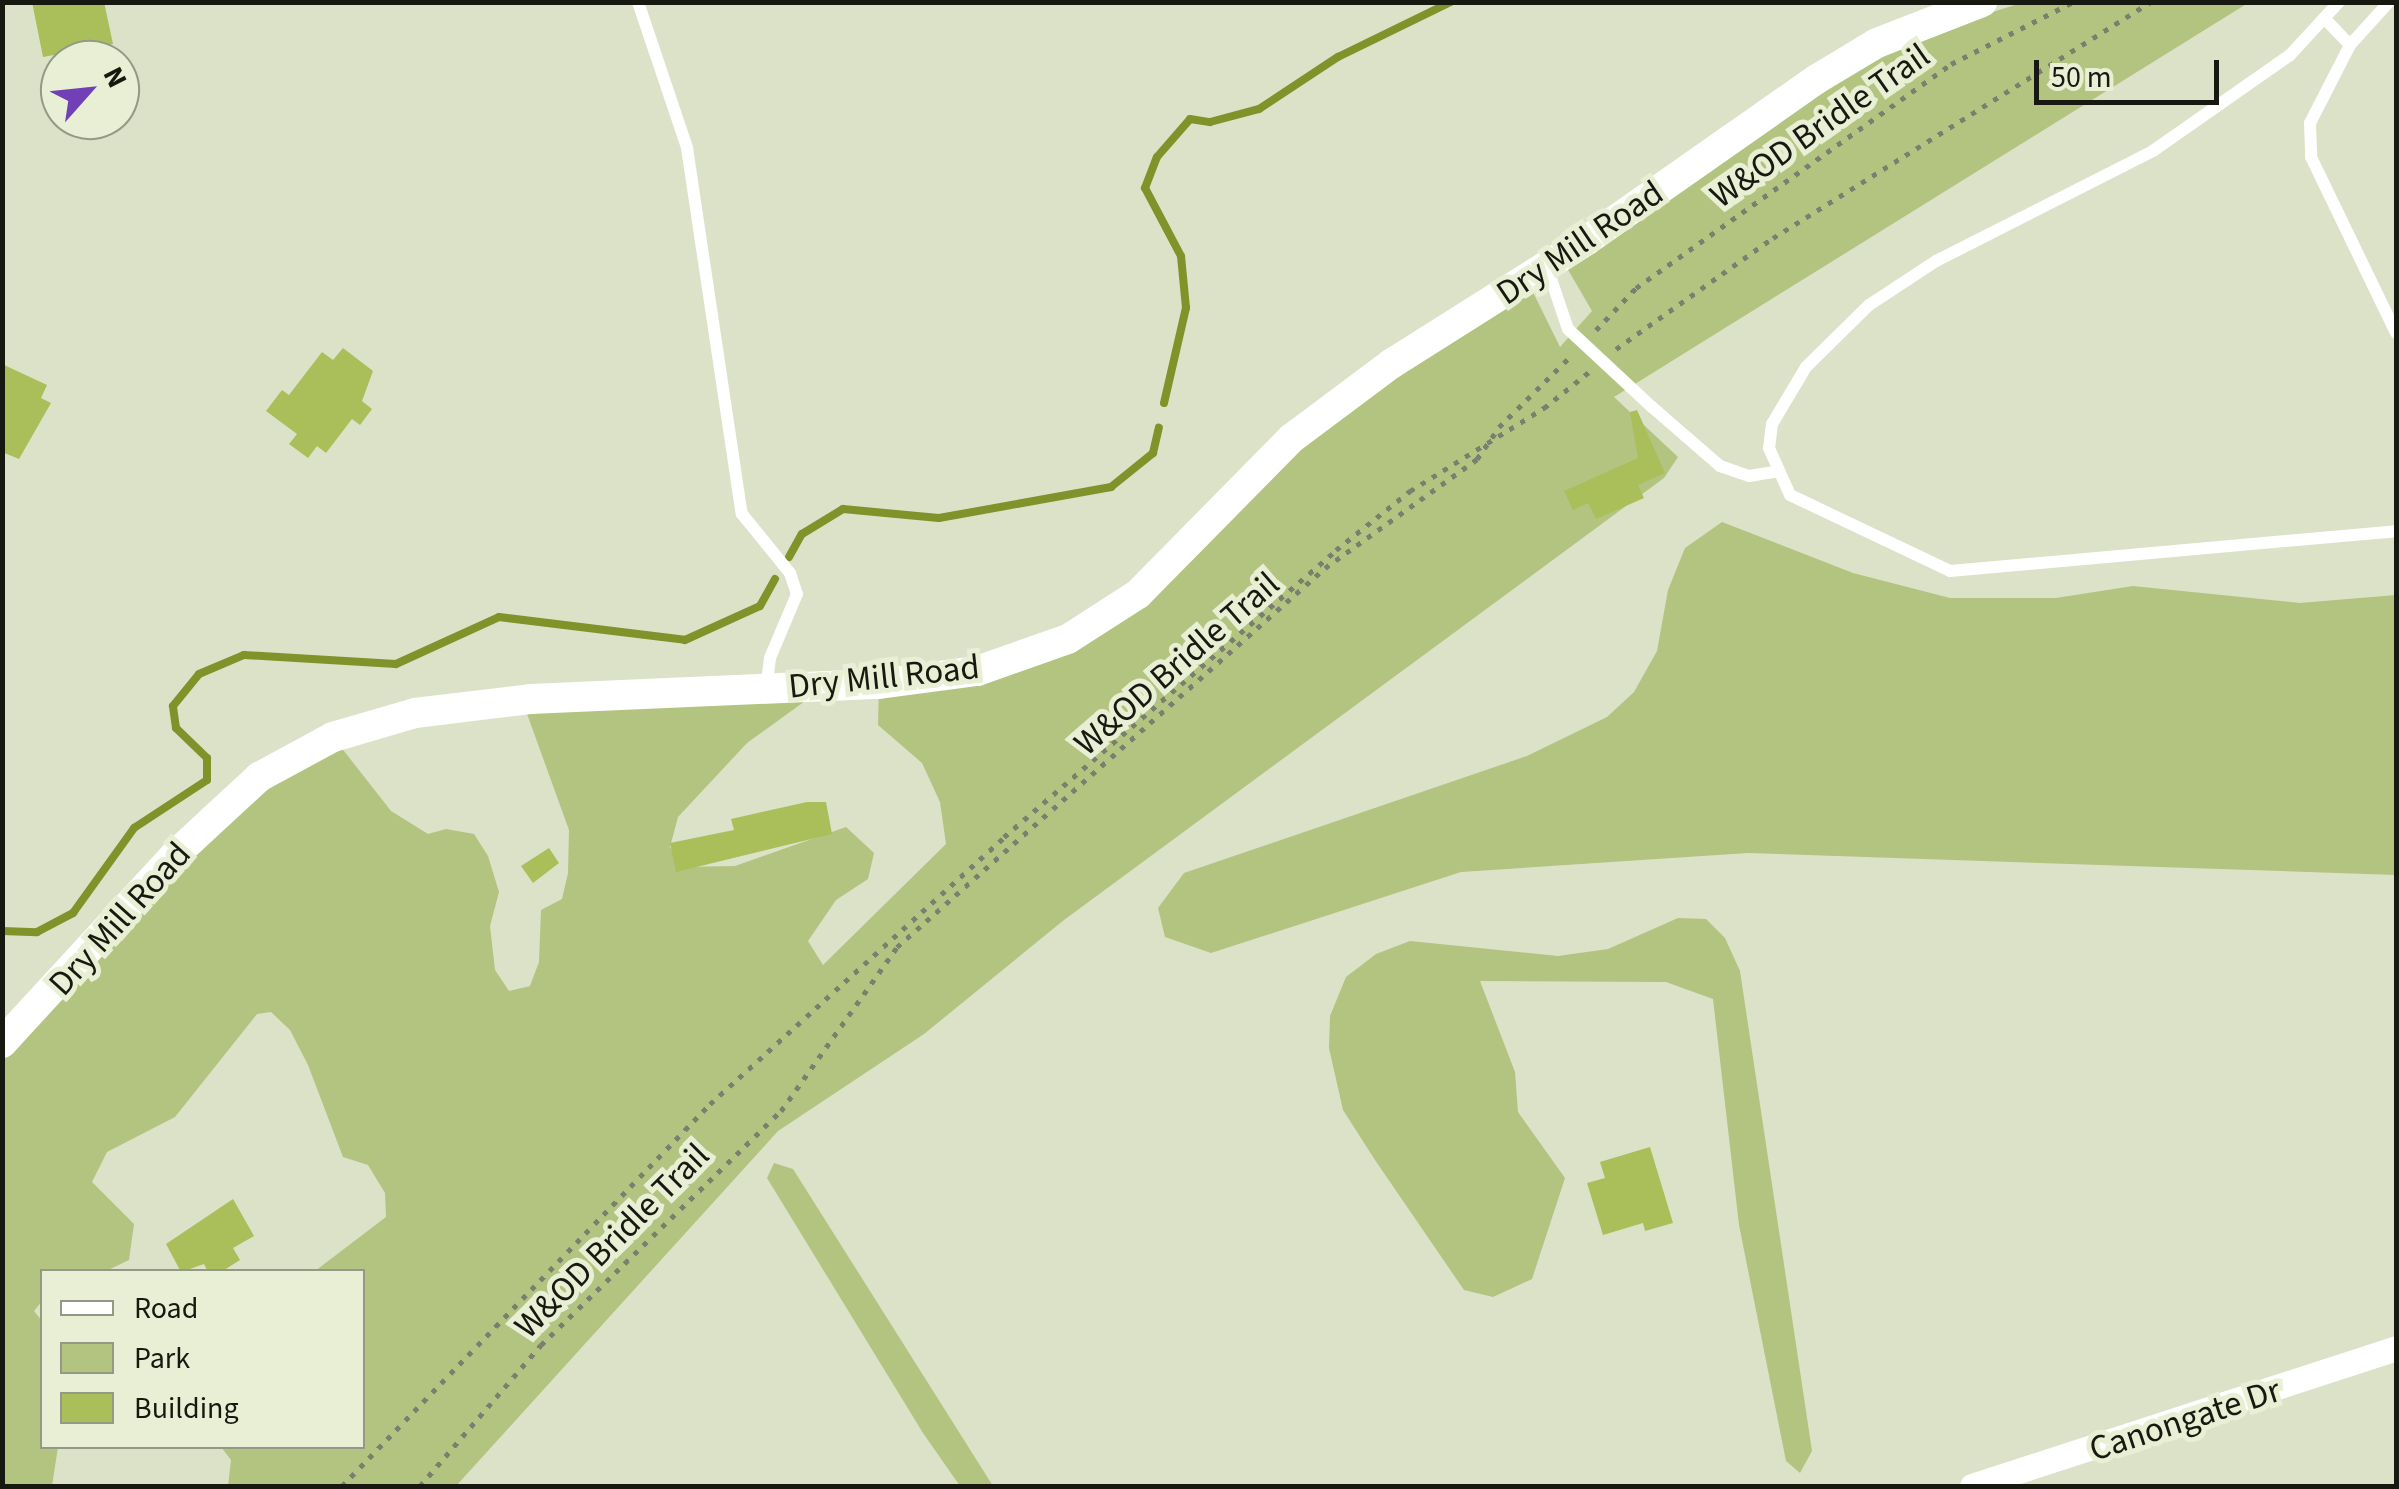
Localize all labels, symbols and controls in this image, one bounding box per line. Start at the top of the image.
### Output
street label: W&OD Bridle Trail [1702,35,1938,217]
north arrow [40,40,140,140]
scale bar [2039,40,2224,102]
text: 50 m [2051,56,2112,99]
text: N [93,60,137,95]
street label: Dry Mill Road [1489,172,1671,314]
street label: W&OD Bridle Trail [1066,563,1288,765]
street label: Dry Mill Road [786,646,982,708]
street label: Dry Mill Road [40,834,200,1004]
street label: W&OD Bridle Trail [506,1135,718,1347]
legend [40,1269,365,1449]
text: Road [134,1287,198,1330]
text: Park [134,1337,190,1380]
street label: Canongate Dr [2084,1369,2286,1471]
text: Building [134,1387,239,1430]

